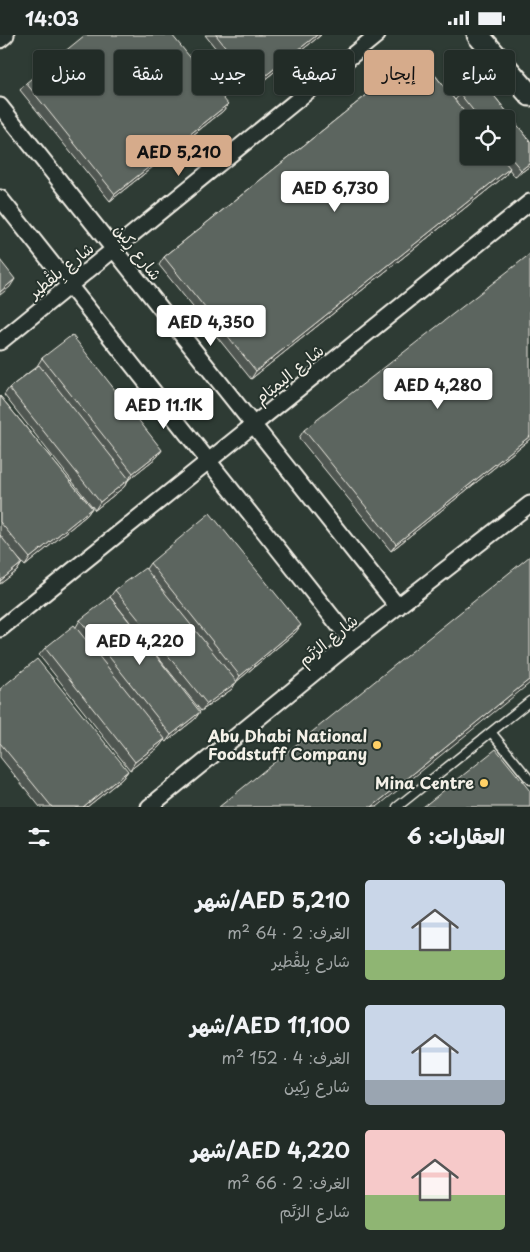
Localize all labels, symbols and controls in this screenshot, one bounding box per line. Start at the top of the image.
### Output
text: 14:03 [25,4,79,32]
chip: منزل [33,50,104,95]
chip: شقة [114,50,182,95]
chip: جديد [192,50,264,95]
chip: تصفية [274,50,354,95]
chip: إيجار [364,50,434,95]
chip: شراء [444,50,515,95]
map controls [460,110,515,165]
button: locate [460,110,515,165]
pin: AED 5,210 [122,135,236,177]
text: AED 5,210 [137,139,221,163]
pin: AED 6,730 [278,171,392,213]
text: AED 6,730 [292,175,378,199]
street label: شارع رِكِين [108,218,169,286]
street label: شارع بِلقْطير [21,235,100,306]
pin: AED 4,350 [154,305,268,347]
text: AED 4,350 [168,309,254,333]
street label: شارع اليميَام [249,338,329,410]
pin: AED 4,280 [381,367,495,410]
text: AED 4,280 [394,372,482,396]
pin: AED 11.1K [107,387,221,430]
text: AED 11.1K [125,392,203,416]
street label: شارع الرُتَم [292,608,364,672]
pin: AED 4,220 [83,623,197,666]
text: AED 4,220 [96,628,184,652]
place label: Abu Dhabi National Foodstuff Company [207,723,367,765]
marker: Abu Dhabi National Foodstuff Company [371,739,383,751]
place label: Mina Centre [375,770,474,794]
marker: Mina Centre [478,777,490,789]
text: العقارات: 6 [407,819,505,851]
icon: filters [25,823,53,851]
text: AED 5,210/شهر [196,883,350,915]
icon: home [405,900,465,960]
text: الغرف: 2 · 64 m² [227,920,350,944]
text: شارع بِلقْطير [272,948,350,972]
text: AED 11,100/شهر [190,1008,350,1040]
icon: home [405,1025,465,1085]
text: الغرف: 4 · 152 m² [222,1045,350,1069]
text: شارع رِكِين [284,1073,350,1097]
text: AED 4,220/شهر [191,1133,350,1165]
icon: home [405,1150,465,1210]
text: الغرف: 2 · 66 m² [227,1170,350,1194]
text: شارع الرُتَم [279,1198,350,1222]

